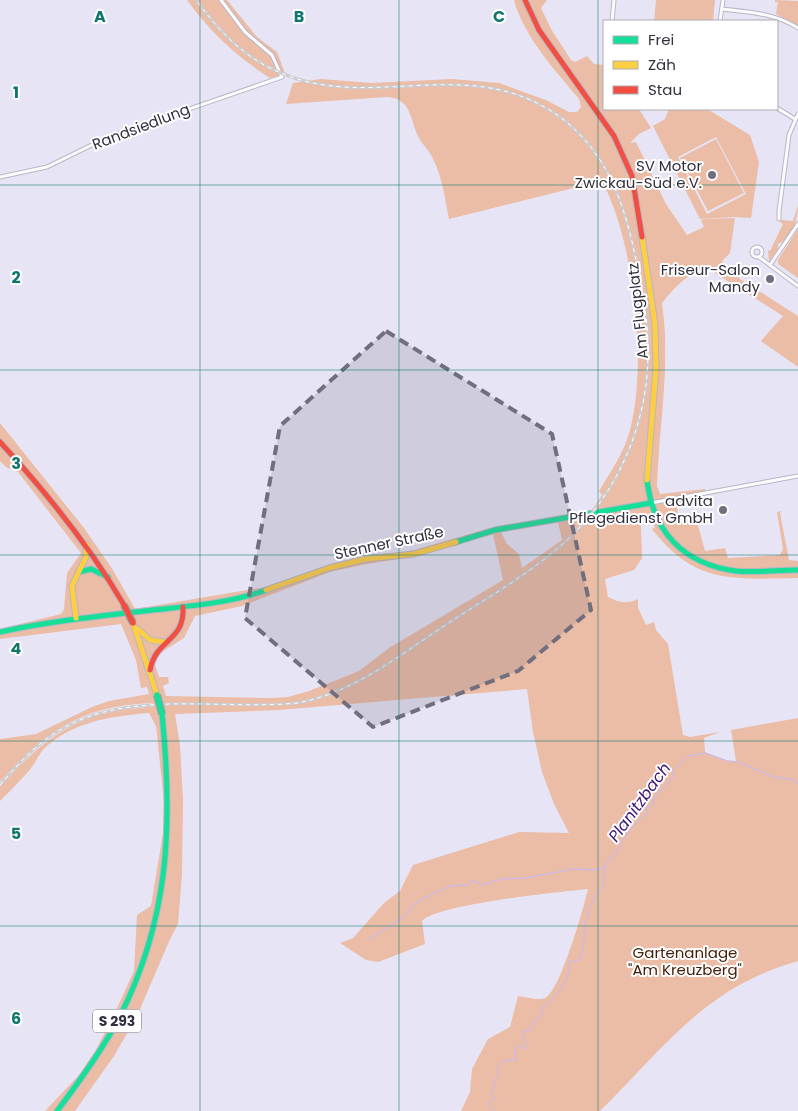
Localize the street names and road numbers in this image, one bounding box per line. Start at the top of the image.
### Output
street label: Randsiedlung [89,98,193,155]
street label: Am Flugplatz [622,262,653,360]
street label: Stenner Straße [332,521,445,564]
road number: S 293 [93,1009,141,1032]

